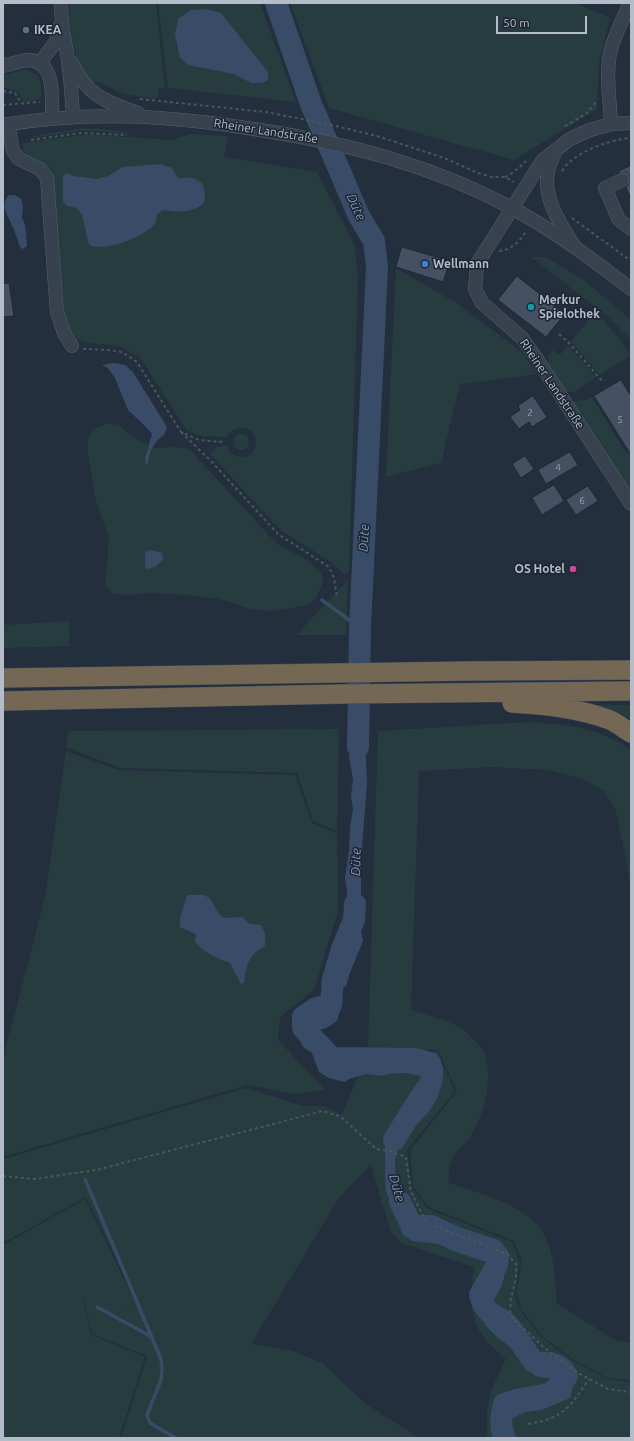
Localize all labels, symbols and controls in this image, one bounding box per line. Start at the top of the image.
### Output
scale bar [498,8,589,34]
text: 50 m [503,16,530,29]
place label: IKEA [34,23,61,37]
marker: IKEA [21,25,31,35]
street label: Rheiner Landstraße [213,116,319,146]
water label: Düte [343,191,369,223]
place label: Wellmann [433,257,489,271]
marker: Wellmann [420,259,430,269]
place label: Merkur Spielothek [539,293,600,321]
marker: Merkur Spielothek [526,302,536,312]
street label: Rheiner Landstraße [517,336,587,432]
house number: 2 [527,407,533,419]
house number: 5 [617,414,623,426]
house number: 4 [555,462,561,474]
house number: 6 [579,495,585,507]
water label: Düte [355,524,373,552]
place label: OS Hotel [514,562,565,576]
marker: OS Hotel [568,564,578,574]
water label: Düte [348,848,364,876]
water label: Düte [386,1173,408,1203]

